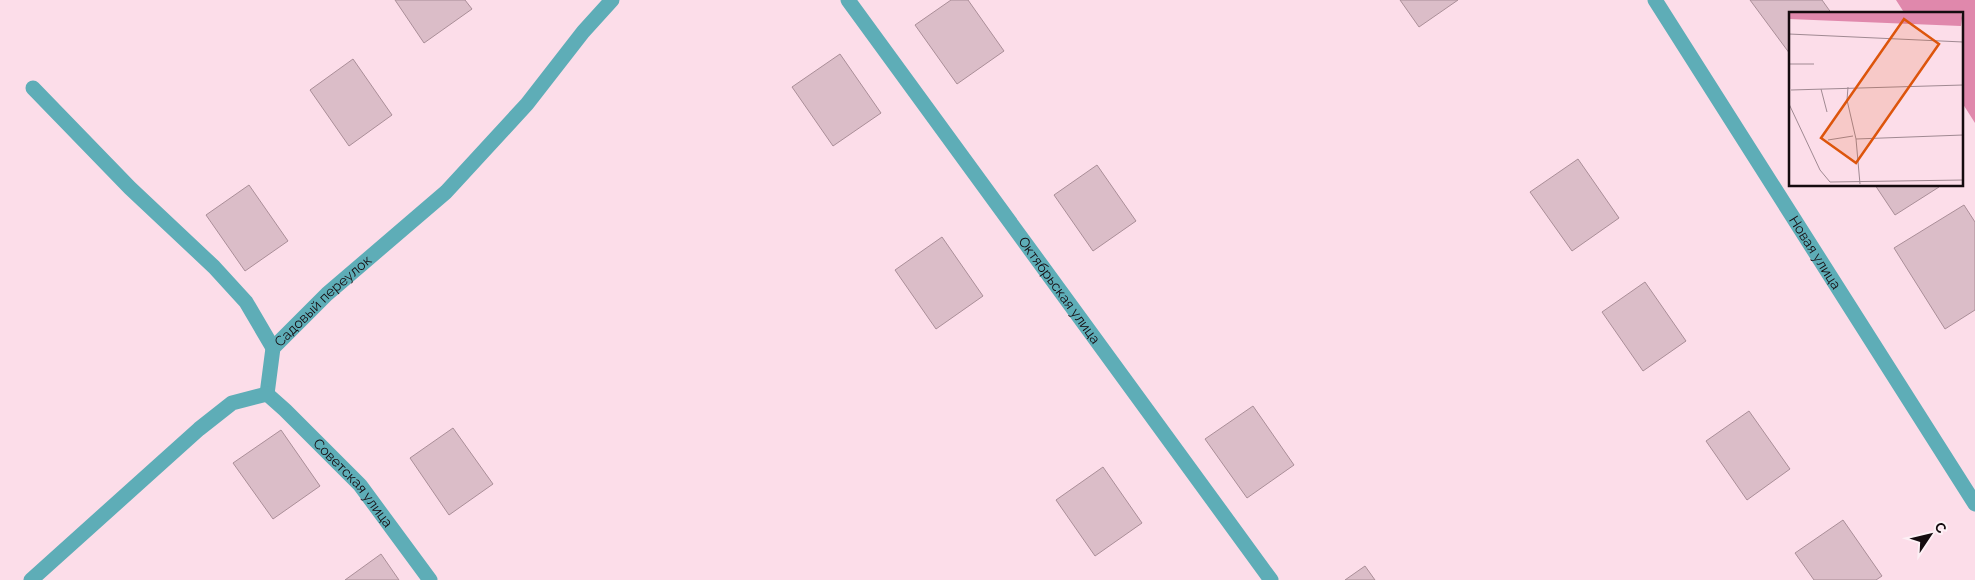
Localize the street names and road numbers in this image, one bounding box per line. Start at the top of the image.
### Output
street label: Новая улица [1786,213,1844,292]
street label: Октябрьская улица [1015,234,1104,347]
street label: Садовый переулок [271,252,374,350]
street label: Советская улица [310,435,396,530]

